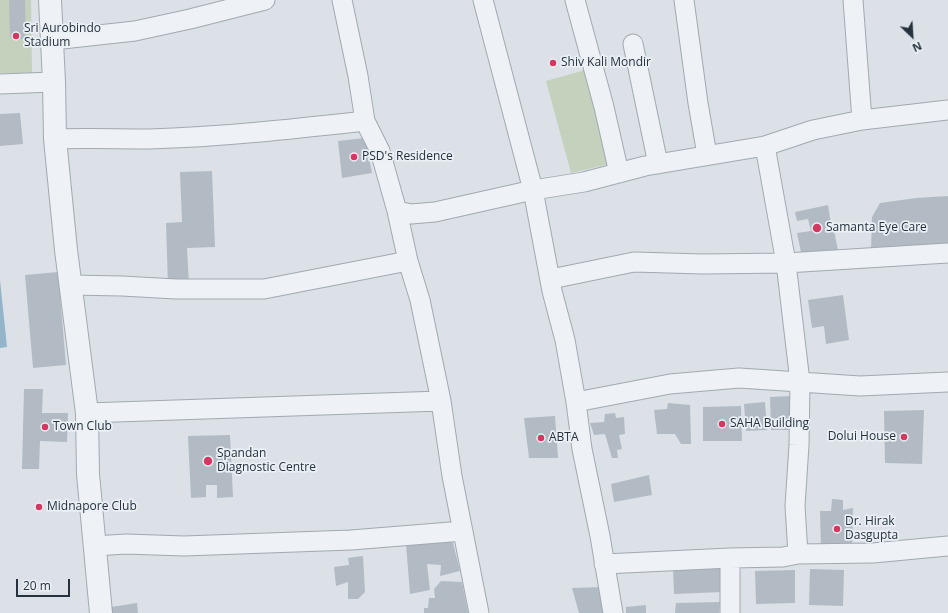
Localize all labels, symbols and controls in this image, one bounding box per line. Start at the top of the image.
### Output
north arrow [892,16,932,56]
place label: Sri Aurobindo Stadium [24,22,101,50]
marker: Sri Aurobindo Stadium [11,31,21,41]
text: N [910,39,925,56]
place label: Shiv Kali Mondir [561,56,651,70]
marker: Shiv Kali Mondir [548,58,558,68]
place label: PSD's Residence [362,150,453,164]
marker: PSD's Residence [349,152,359,162]
place label: Samanta Eye Care [826,221,927,235]
marker: Samanta Eye Care [811,222,823,234]
place label: SAHA Building [730,417,809,431]
marker: SAHA Building [717,419,727,429]
place label: Town Club [53,420,112,434]
marker: Town Club [40,422,50,432]
place label: Dolui House [828,430,896,444]
place label: ABTA [549,431,579,445]
marker: Dolui House [899,432,909,442]
marker: ABTA [536,433,546,443]
place label: Spandan Diagnostic Centre [217,447,316,475]
marker: Spandan Diagnostic Centre [202,455,214,467]
place label: Midnapore Club [47,500,137,514]
marker: Midnapore Club [34,502,44,512]
place label: Dr. Hirak Dasgupta [845,515,898,543]
marker: Dr. Hirak Dasgupta [832,524,842,534]
scale bar [18,571,72,597]
text: 20 m [23,577,51,594]

